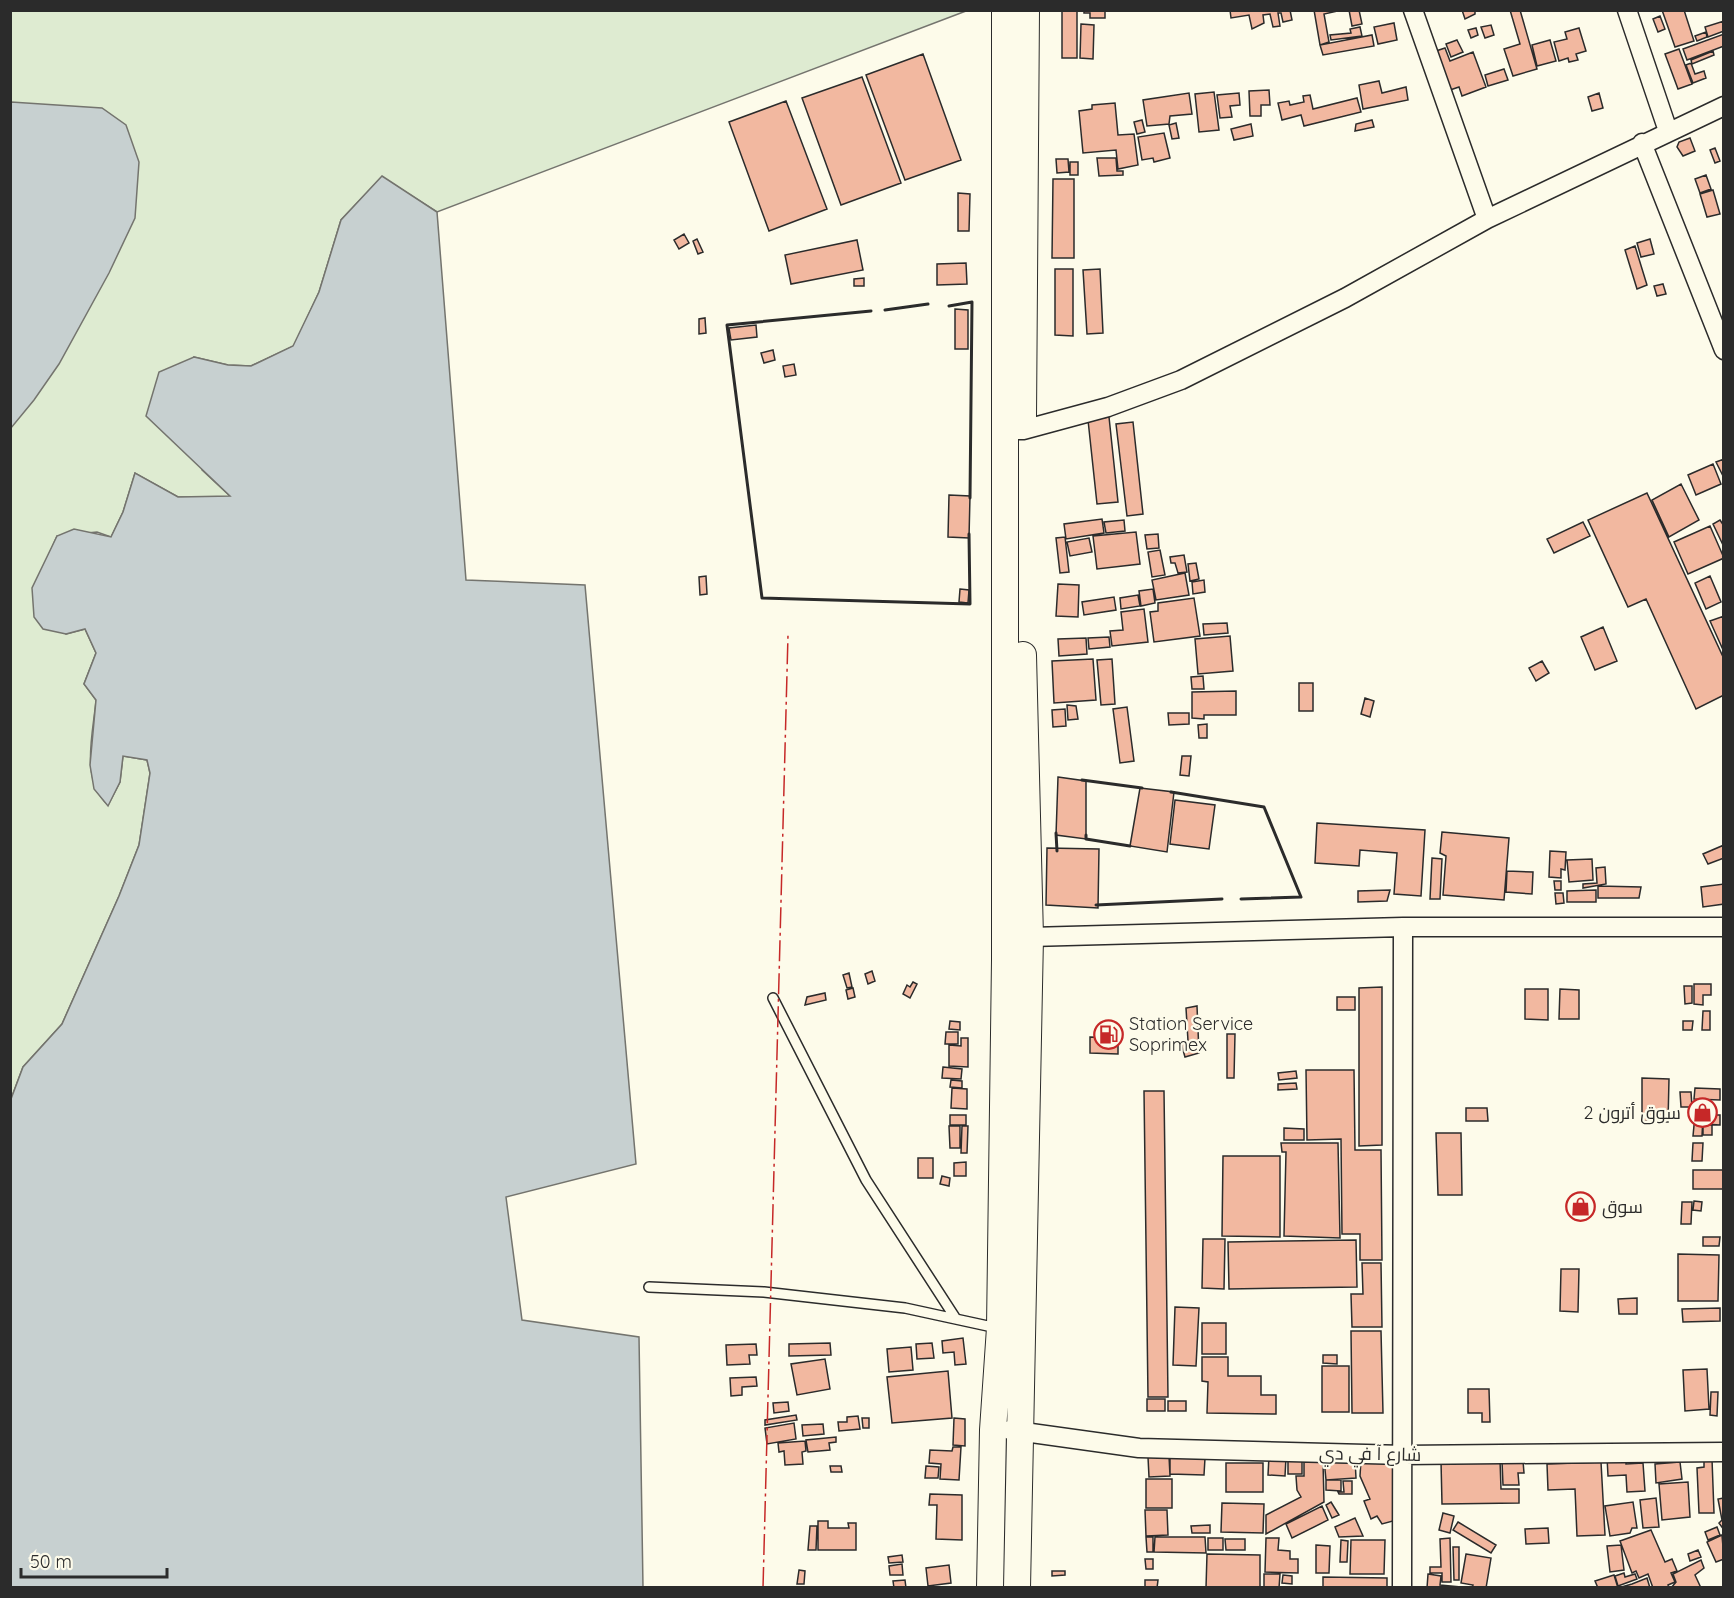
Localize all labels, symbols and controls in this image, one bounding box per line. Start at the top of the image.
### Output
place label: Station Service Soprimex [1129,1012,1253,1056]
fuel station icon: Station Service Soprimex [1092,1018,1124,1050]
shop icon: سوق أترون 2 [1686,1097,1718,1129]
place label: سوق أترون 2 [1584,1101,1681,1125]
shop icon: سوق [1565,1191,1597,1223]
place label: سوق [1602,1195,1643,1219]
street label: شارع آ في دي [1318,1441,1421,1469]
scale bar [21,1541,166,1579]
text: 50 m [30,1550,72,1573]

